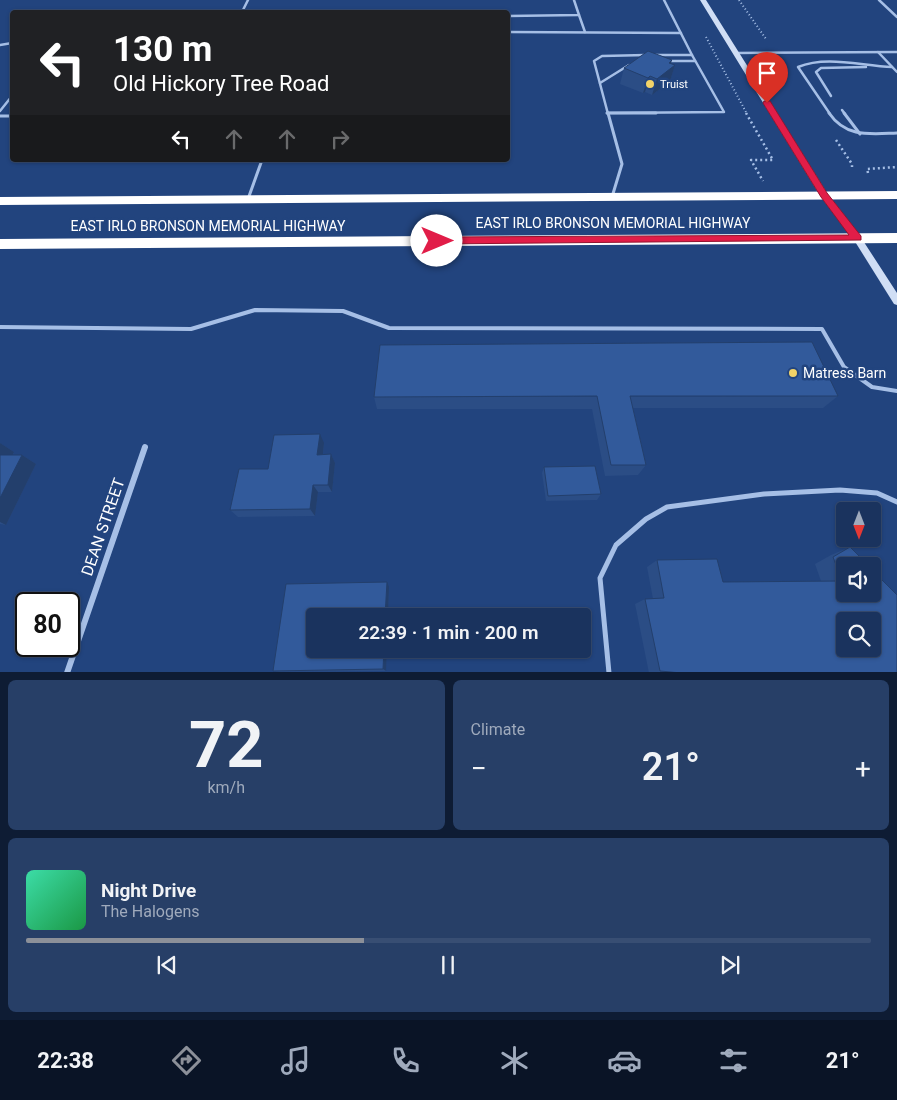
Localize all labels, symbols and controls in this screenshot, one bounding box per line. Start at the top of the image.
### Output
text: 130 m [113,29,212,70]
icon: left [30,30,95,95]
pin [746,52,788,103]
icon: arrive [753,59,781,87]
text: Old Hickory Tree Road [113,71,330,96]
marker: Truist [644,78,656,90]
place label: Truist [660,78,688,91]
icon: left [167,125,195,153]
icon: ahead [220,125,248,153]
icon: ahead [273,125,301,153]
icon: right [326,125,354,153]
position arrow [410,214,462,266]
street label: EAST IRLO BRONSON MEMORIAL HIGHWAY [475,215,751,231]
street label: EAST IRLO BRONSON MEMORIAL HIGHWAY [70,218,346,234]
place label: Matress Barn [803,365,886,381]
marker: Matress Barn [787,367,799,379]
street label: DEAN STREET [77,475,129,578]
north arrow [836,502,881,548]
map controls [836,502,881,657]
button: sound [836,557,881,602]
speed limit sign: 80 [15,592,80,657]
button: search [836,612,881,657]
text: 22:39 · 1 min · 200 m [358,621,539,644]
text: 72 [189,707,264,783]
text: Climate [471,720,525,739]
text: 21° [642,745,700,789]
text: − [471,752,487,785]
text: + [855,752,871,785]
text: km/h [207,778,245,797]
text: Night Drive [101,879,196,902]
text: The Halogens [101,902,200,921]
icon: previous [153,951,181,979]
icon: pause [434,951,462,979]
icon: next [716,951,744,979]
icon: directions [169,1043,204,1078]
icon: music [278,1043,313,1078]
icon: phone [388,1043,423,1078]
icon: climate [497,1043,532,1078]
icon: car [607,1043,642,1078]
icon: filters [716,1043,751,1078]
text: 22:38 [37,1048,94,1073]
text: 21° [826,1048,860,1073]

